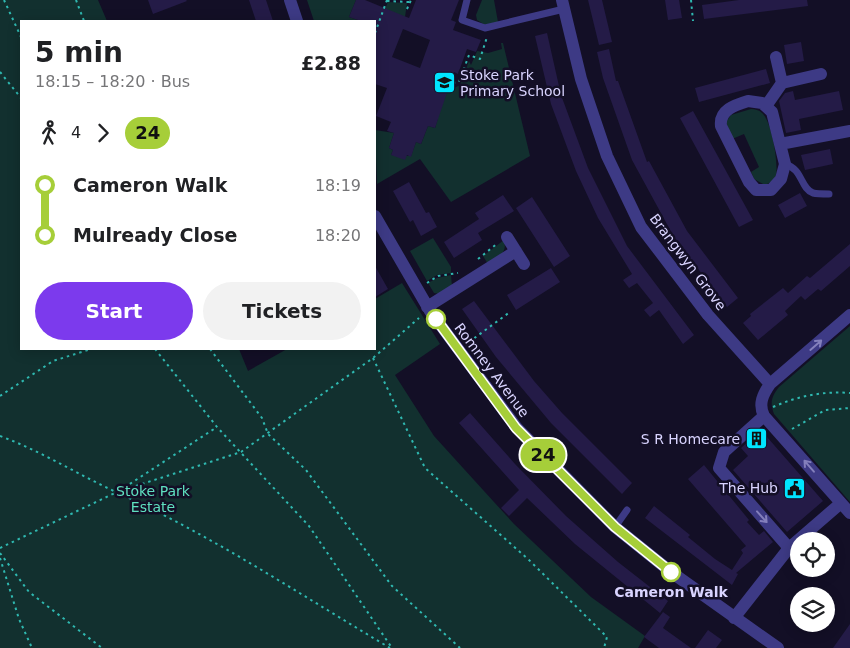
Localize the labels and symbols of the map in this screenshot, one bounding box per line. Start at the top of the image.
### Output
place label: Stoke Park Primary School [460,67,565,99]
school or university icon: Stoke Park Primary School [432,71,456,95]
street label: Brangwyn Grove [647,211,729,313]
unlabelled marker [426,309,446,329]
street label: Romney Avenue [451,320,533,420]
one-way arrow [809,339,822,350]
building icon: S R Homecare [744,427,768,451]
place label: S R Homecare [641,431,740,447]
line badge: 24 [520,439,566,471]
one-way arrow [803,460,814,473]
public building icon: The Hub [782,476,806,500]
place label: The Hub [718,480,778,496]
park label: Stoke Park Estate [116,483,191,515]
one-way arrow [756,511,767,524]
marker: Cameron Walk [661,562,681,582]
place label: Cameron Walk [614,584,729,600]

